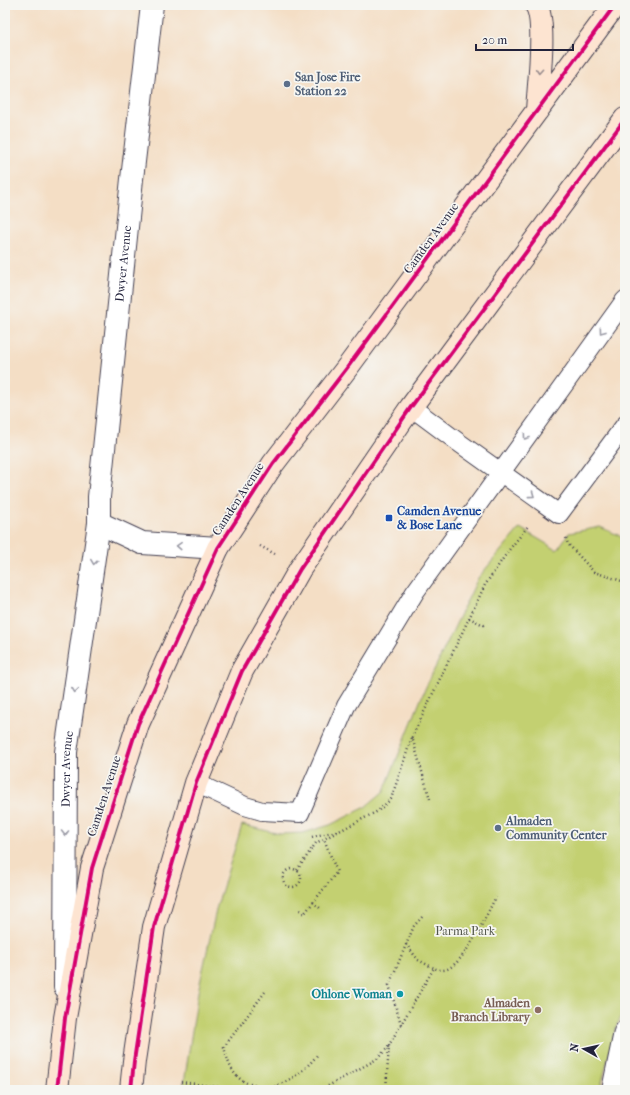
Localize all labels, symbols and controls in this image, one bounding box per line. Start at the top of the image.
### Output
scale bar [476,26,573,52]
text: 20 m [482,33,507,47]
one-way arrow [535,68,544,74]
place label: San Jose Fire Station 22 [295,70,361,98]
marker: San Jose Fire Station 22 [282,79,292,89]
street label: Camden Avenue [401,200,461,276]
street label: Dwyer Avenue [112,225,134,302]
one-way arrow [600,327,607,334]
one-way arrow [523,433,531,440]
street label: Camden Avenue [209,460,267,538]
one-way arrow [528,490,535,497]
place label: Camden Avenue & Bose Lane [397,504,481,532]
marker: Camden Avenue & Bose Lane [384,513,394,523]
one-way arrow [176,541,182,550]
one-way arrow [90,558,99,565]
one-way arrow [71,687,80,693]
street label: Dwyer Avenue [59,730,76,807]
street label: Camden Avenue [84,754,124,838]
place label: Almaden Community Center [505,814,608,843]
marker: Almaden Community Center [493,823,503,833]
one-way arrow [61,830,69,836]
park label: Parma Park [435,924,496,938]
place label: Ohlone Woman [312,987,393,1001]
marker: Ohlone Woman [395,989,405,999]
place label: Almaden Branch Library [451,996,531,1025]
marker: Almaden Branch Library [533,1005,543,1015]
north arrow [564,1029,604,1069]
text: N [568,1042,582,1053]

